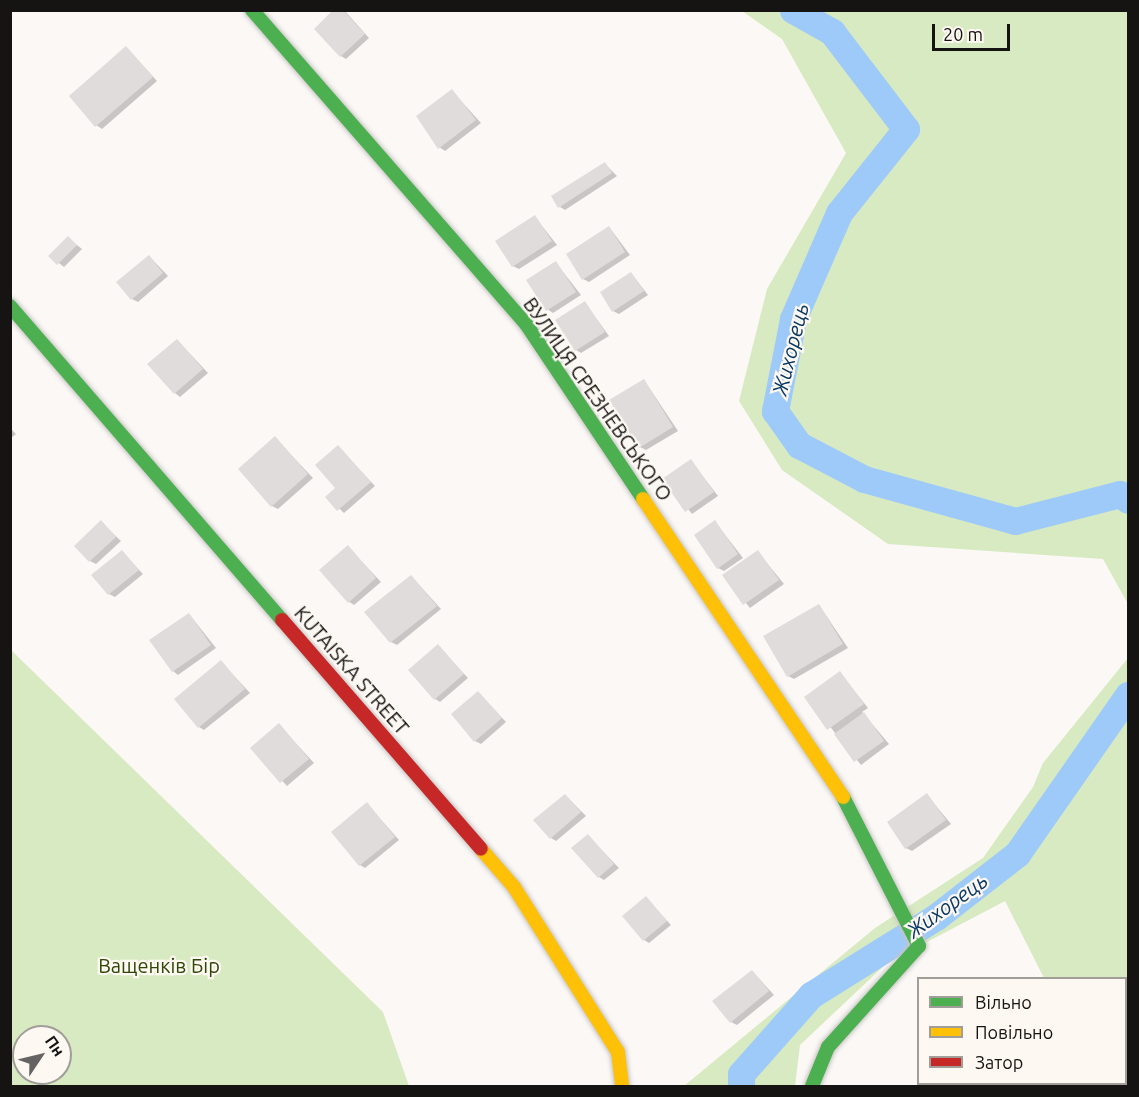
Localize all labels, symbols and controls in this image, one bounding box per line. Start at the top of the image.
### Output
scale bar [935,12,1013,50]
text: 20 m [943,24,983,44]
street label: ВУЛИЦЯ СРЕЗНЕВСЬКОГО [518,293,678,505]
water label: Жихорець [766,300,814,398]
street label: KUTAISKA STREET [290,601,414,739]
water label: Жихорець [902,867,992,943]
park label: Ващенків Бір [98,953,220,977]
legend [917,977,1127,1085]
text: Вільно [975,992,1032,1012]
text: Повільно [975,1022,1053,1042]
north arrow [12,1025,72,1085]
text: Пн [42,1032,68,1060]
text: Затор [975,1052,1023,1072]

